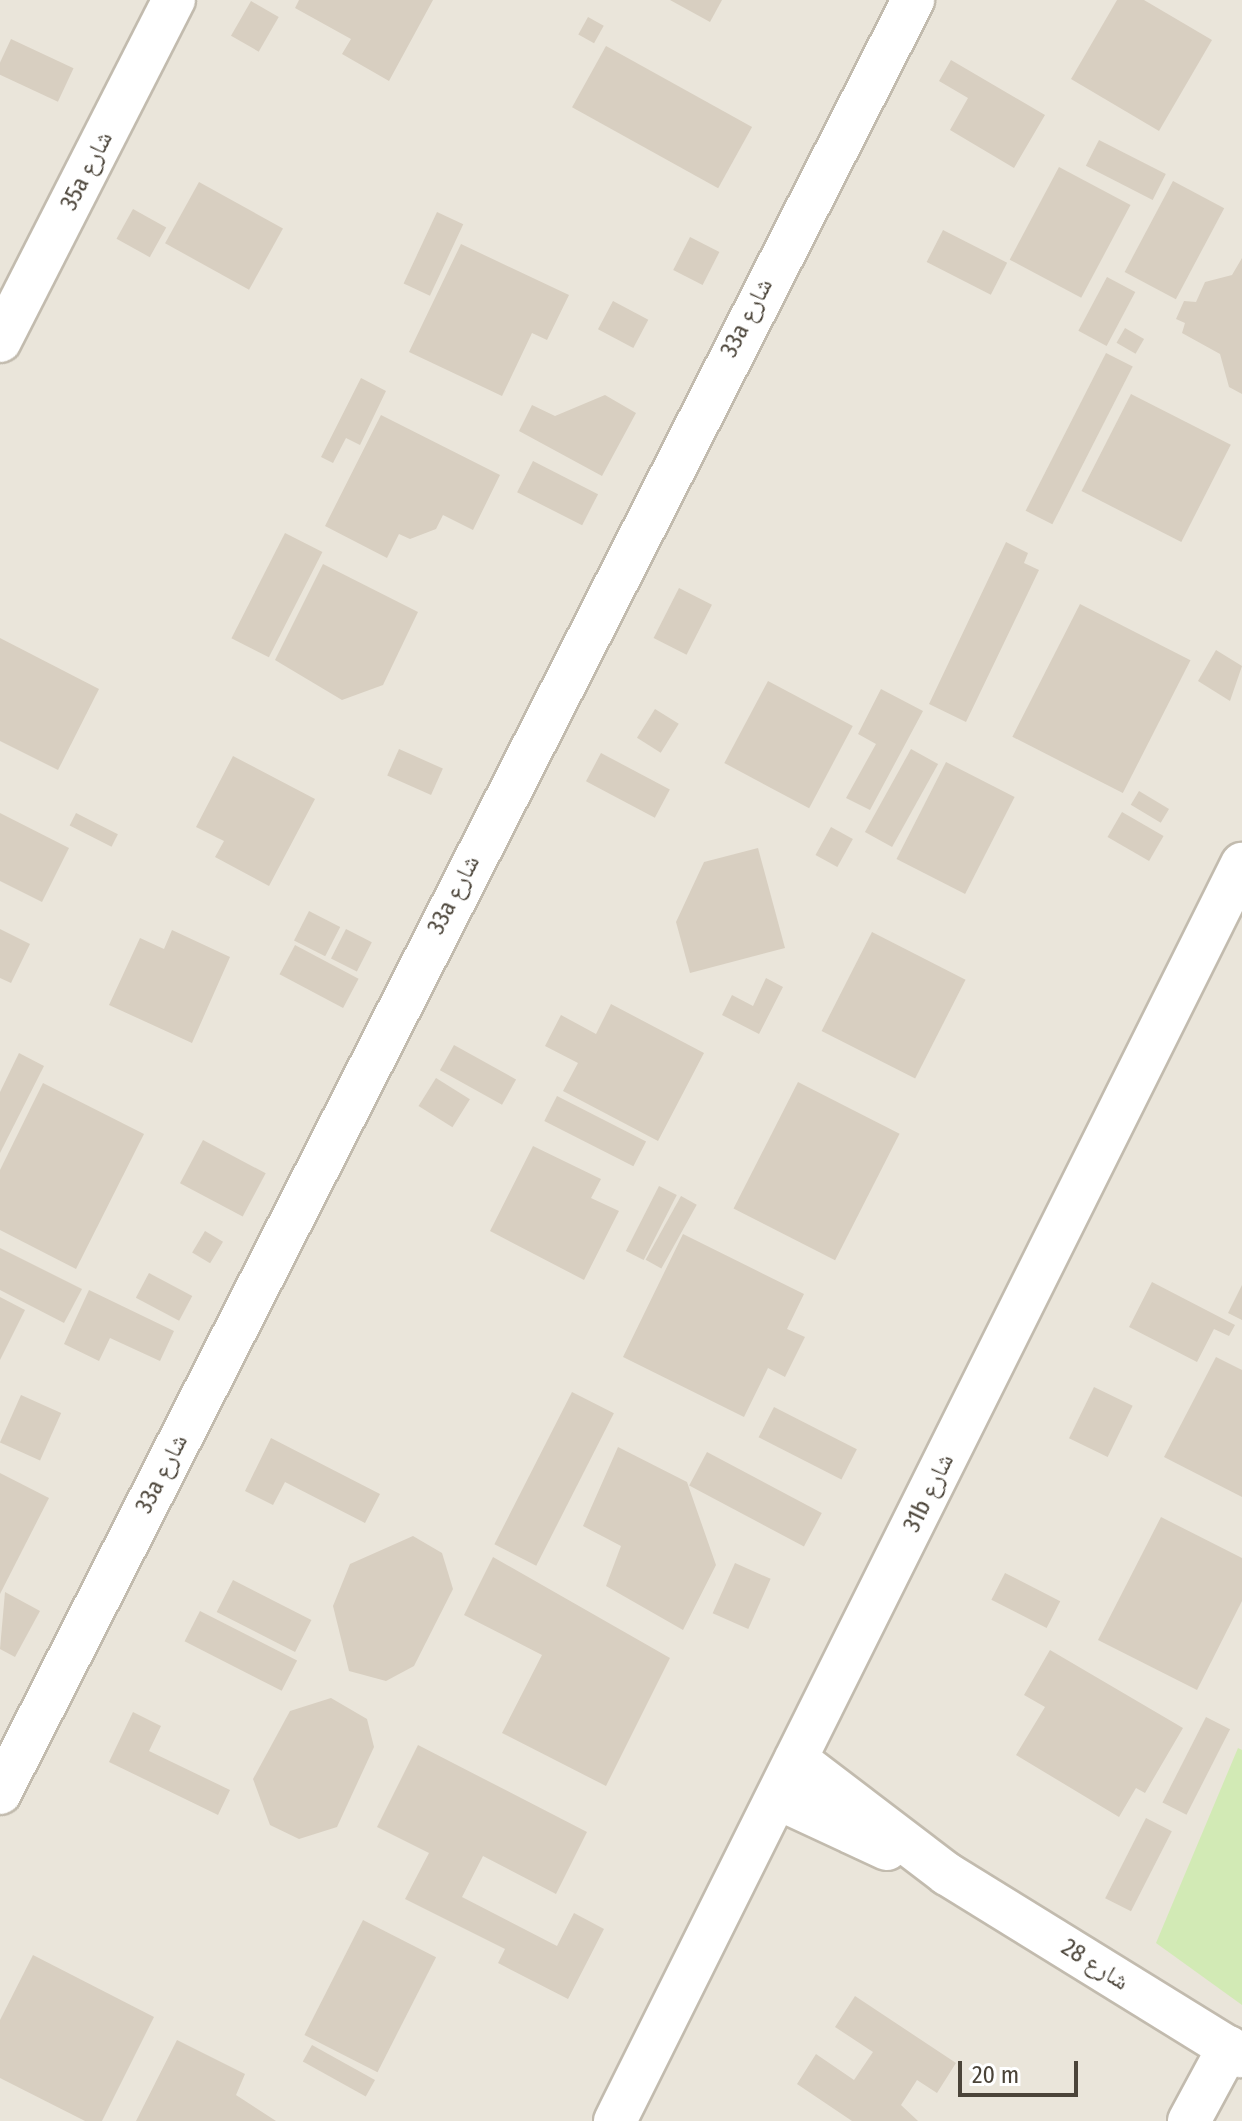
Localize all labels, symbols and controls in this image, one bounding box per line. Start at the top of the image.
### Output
street label: 35a شارع [55,127,119,215]
street label: 33a شارع [715,274,779,362]
street label: 33a شارع [422,851,486,939]
street label: 33a شارع [130,1430,194,1518]
street label: 31b شارع [898,1449,960,1537]
street label: شارع 28 [1056,1933,1134,1997]
scale bar [962,2045,1082,2095]
text: 20 m [972,2061,1019,2089]

